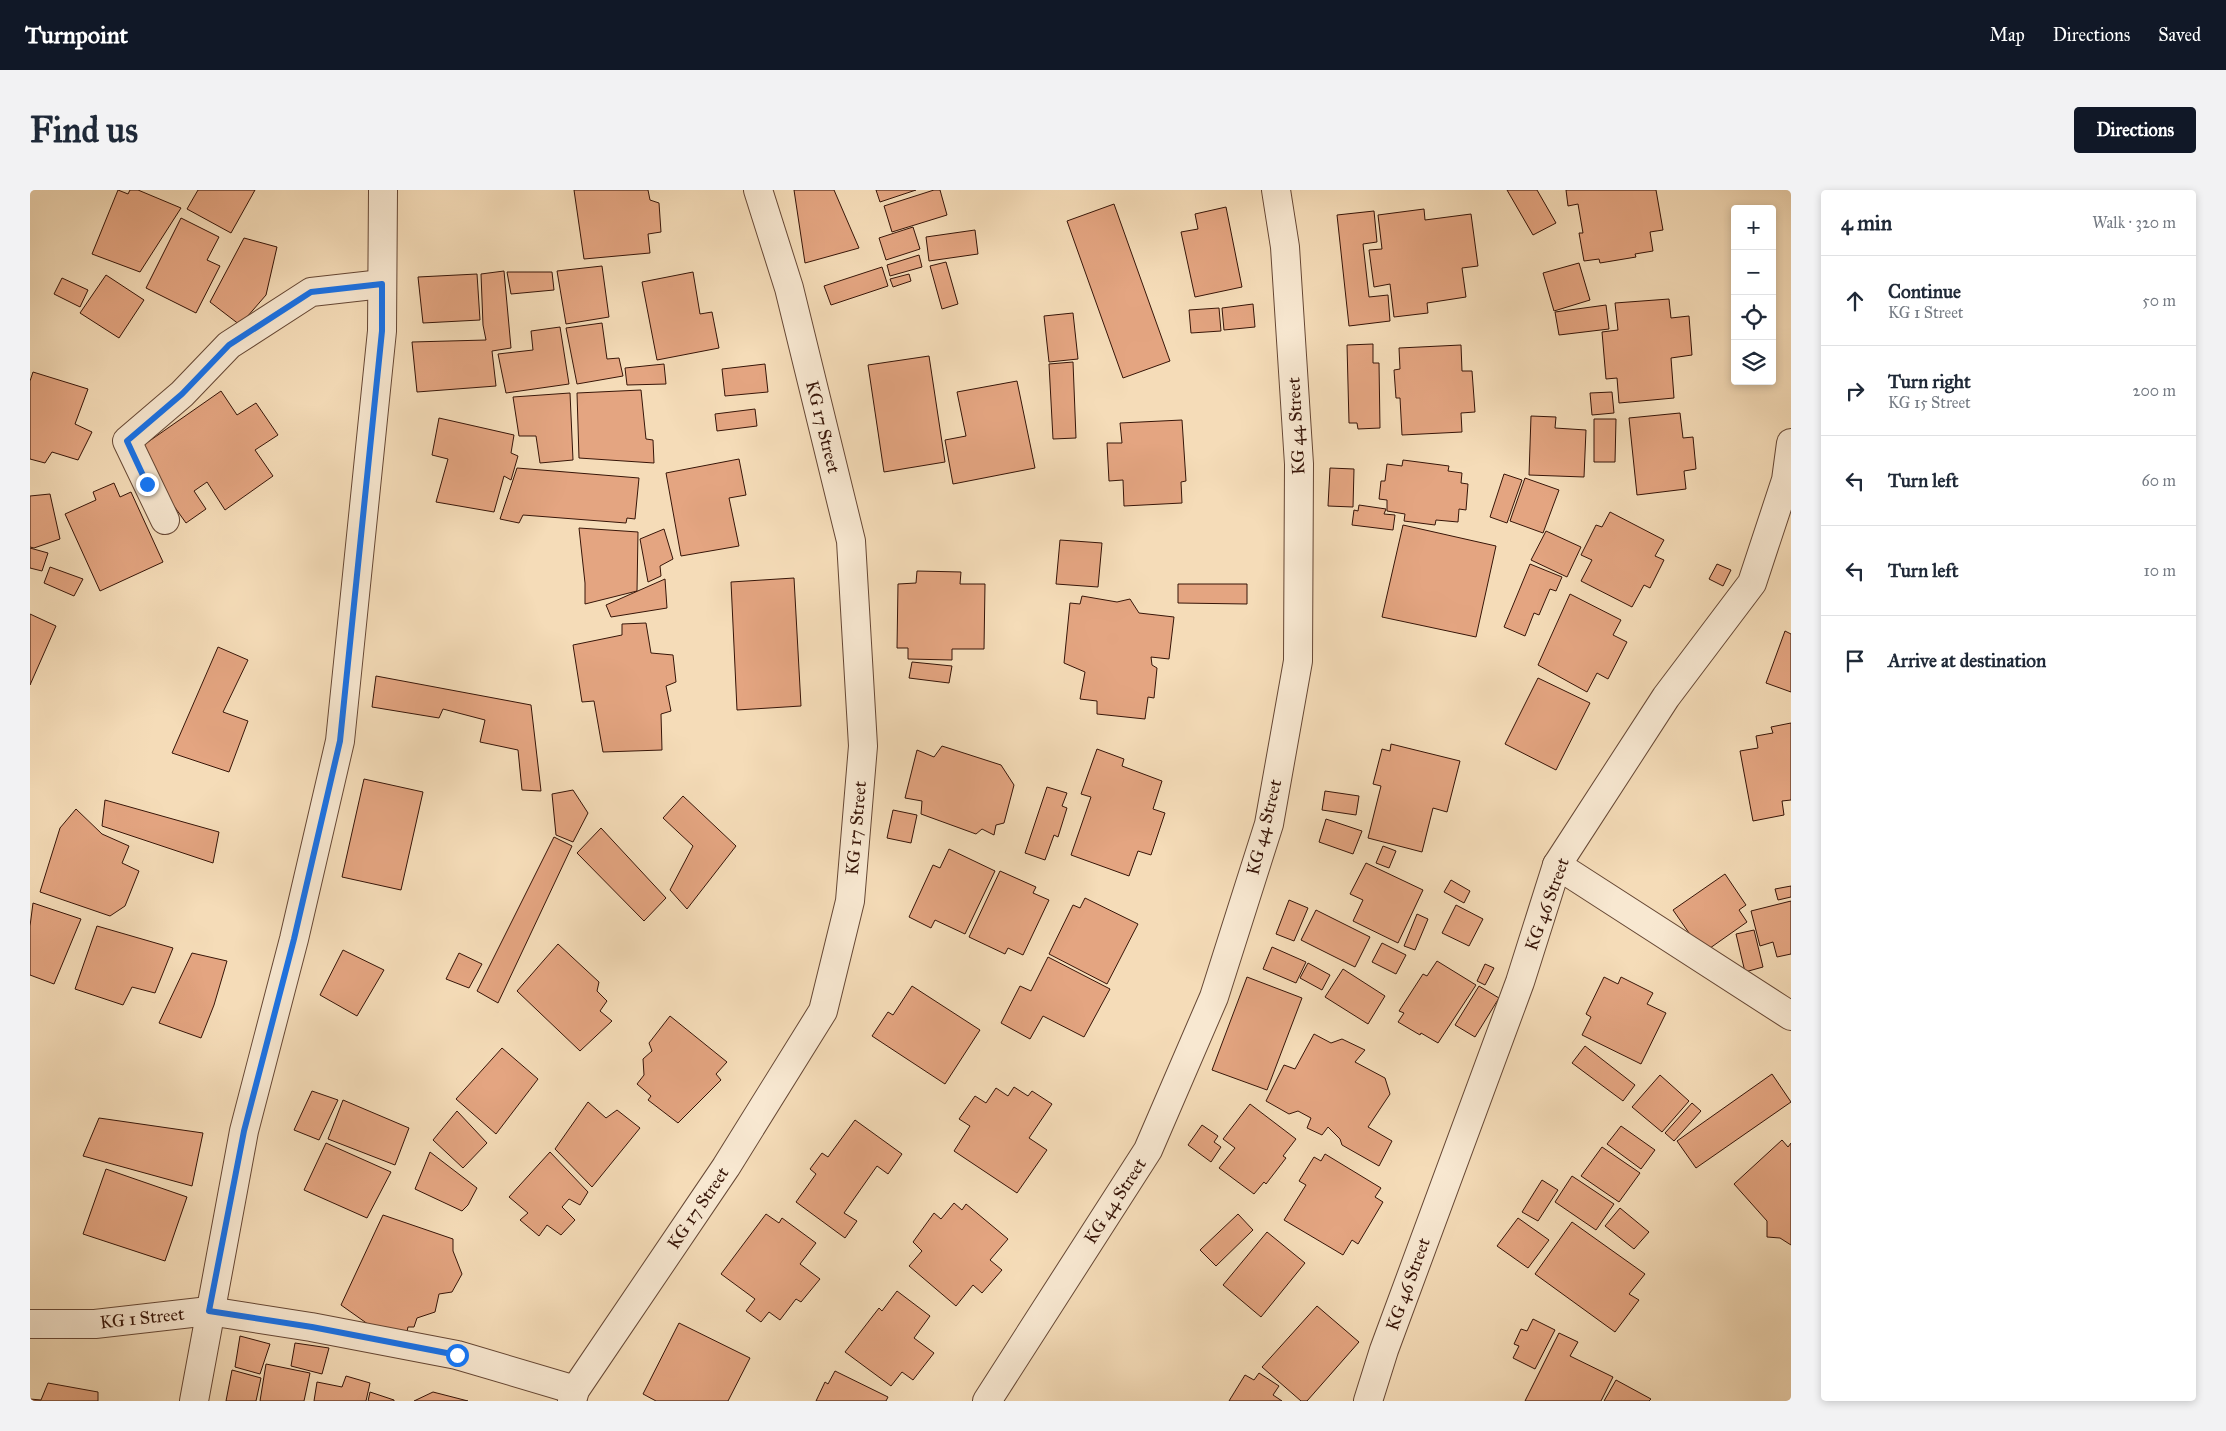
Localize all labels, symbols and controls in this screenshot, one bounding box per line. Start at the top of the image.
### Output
text: Turnpoint [25,20,128,50]
text: Map [1989,24,2025,46]
text: Directions [2053,24,2130,46]
text: Saved [2158,24,2201,46]
button: Directions [2074,107,2196,153]
text: Find us [30,109,138,152]
map controls [1731,205,1776,385]
button: + [1731,205,1776,250]
text: 4 min [1841,210,1892,236]
text: Walk · 320 m [2092,213,2176,232]
button: − [1731,250,1776,295]
text: Continue [1888,280,1961,303]
icon: ahead [1841,287,1869,315]
text: 50 m [2142,291,2176,310]
button: locate [1731,295,1776,340]
text: KG 1 Street [1888,303,1963,322]
button: layers [1731,340,1776,385]
text: Turn right [1888,370,1971,393]
street label: KG 44 Street [1282,376,1310,475]
icon: right [1841,377,1869,405]
street label: KG 17 Street [801,378,845,476]
text: 200 m [2133,381,2176,400]
text: KG 15 Street [1888,393,1971,412]
icon: left [1841,467,1869,495]
text: Turn left [1888,469,1958,492]
text: 60 m [2142,471,2176,490]
route end [136,473,159,496]
icon: left [1841,557,1869,585]
text: Turn left [1888,559,1958,582]
text: 10 m [2144,561,2176,580]
icon: arrive [1841,647,1869,675]
text: Arrive at destination [1888,649,2046,672]
street label: KG 44 Street [1241,776,1287,877]
street label: KG 17 Street [841,779,871,876]
street label: KG 46 Street [1520,854,1574,953]
street label: KG 44 Street [1079,1153,1151,1248]
street label: KG 17 Street [662,1162,734,1253]
street label: KG 46 Street [1381,1234,1435,1333]
street label: KG 1 Street [99,1303,186,1333]
route start [446,1344,469,1367]

